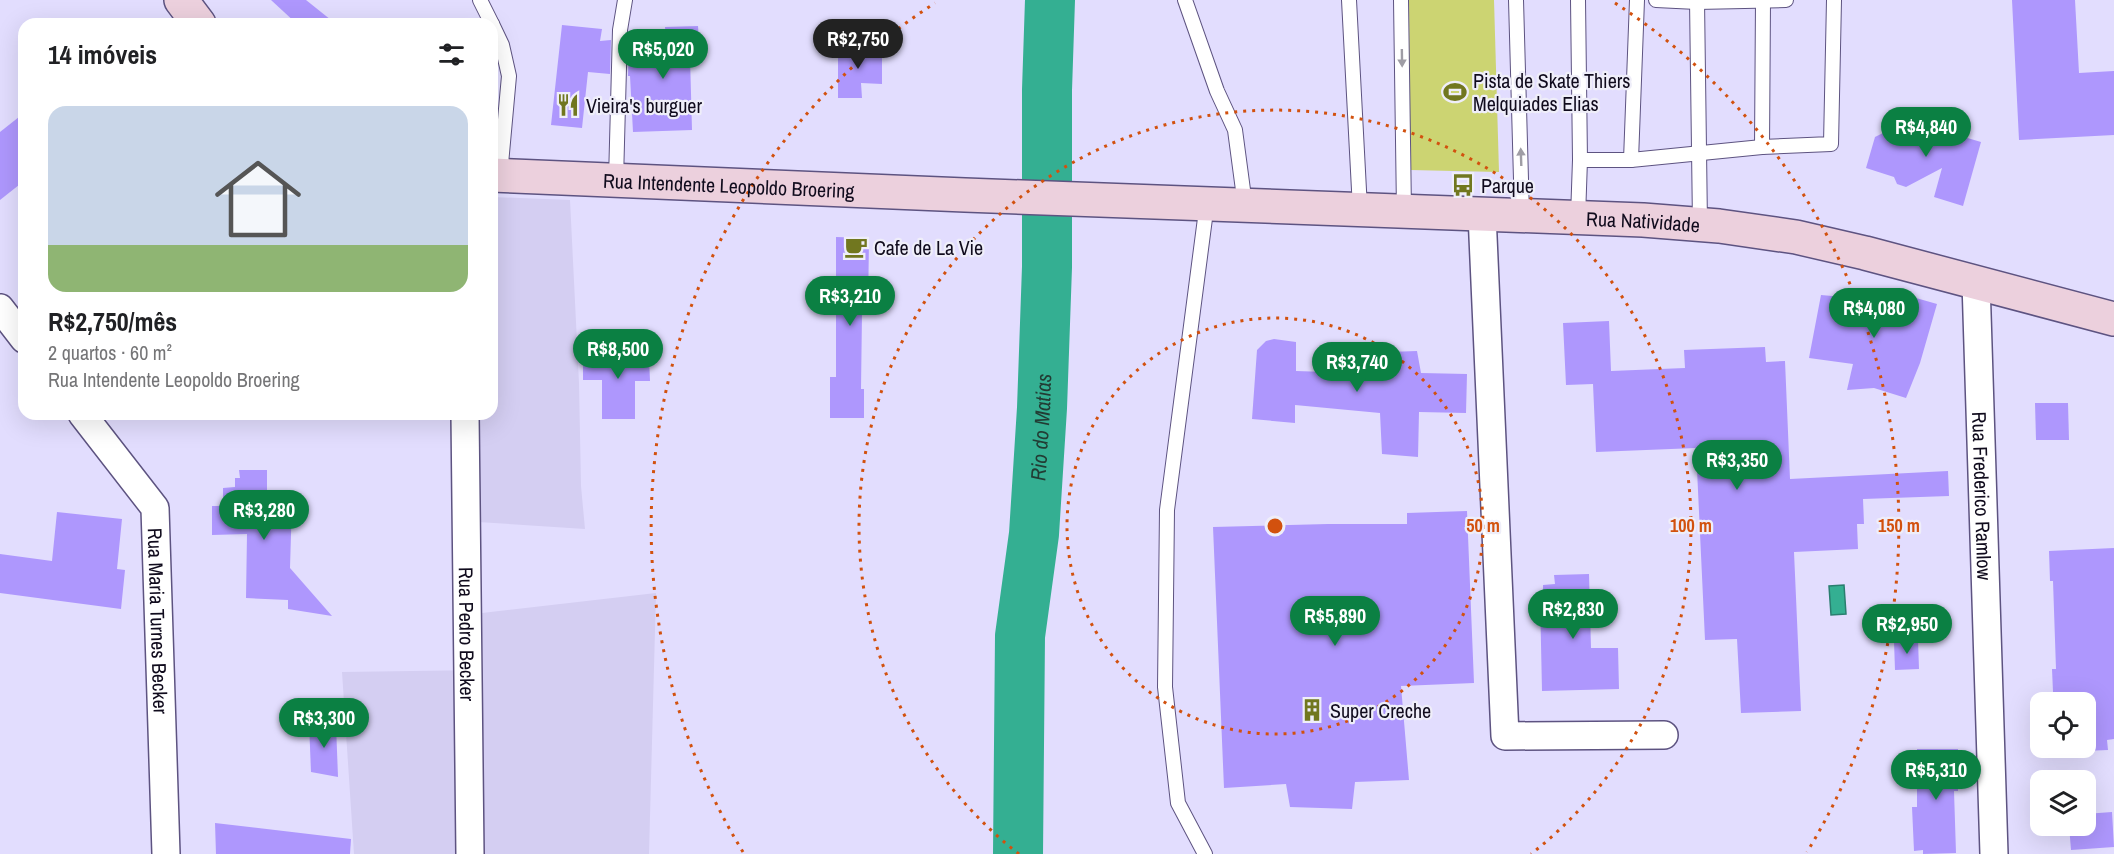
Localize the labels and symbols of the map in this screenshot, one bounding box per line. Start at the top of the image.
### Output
pin: R$2,750 [803,19,913,70]
pin: R$5,020 [608,29,718,80]
one-way arrow [1397,49,1406,68]
place label: Pista de Skate Thiers Melquiades Elias [1473,67,1630,117]
sports icon: Pista de Skate Thiers Melquiades Elias [1442,79,1468,105]
restaurant icon: Vieira's burguer [555,92,581,118]
place label: Vieira's burguer [586,92,702,119]
pin: R$4,840 [1871,107,1981,158]
one-way arrow [1516,147,1525,166]
street label: Rua Intendente Leopoldo Broering [602,166,855,204]
bus stop icon: Parque [1450,172,1476,198]
place label: Parque [1481,172,1534,199]
street label: Rua Natividade [1586,204,1701,238]
cafe icon: Cafe de La Vie [843,234,869,260]
place label: Cafe de La Vie [874,234,983,261]
pin: R$3,210 [795,276,905,327]
pin: R$4,080 [1819,288,1929,339]
pin: R$8,500 [563,329,673,380]
pin: R$3,740 [1302,342,1412,393]
water label: Rio do Matias [1023,373,1058,482]
street label: Rua Frederico Ramlow [1967,411,1999,581]
pin: R$3,350 [1682,440,1792,491]
pin: R$3,280 [209,490,319,541]
text: 50 m [1466,513,1500,538]
text: 100 m [1670,513,1712,538]
text: 150 m [1878,513,1920,538]
centre of rings [1265,516,1285,536]
street label: Rua Maria Turnes Becker [142,527,175,715]
street label: Rua Pedro Becker [453,567,482,702]
pin: R$2,830 [1518,589,1628,640]
pin: R$5,890 [1280,596,1390,647]
pin: R$2,950 [1852,604,1962,655]
building icon: Super Creche [1299,697,1325,723]
place label: Super Creche [1330,697,1431,724]
pin: R$3,300 [269,698,379,749]
pin: R$5,310 [1881,750,1991,801]

